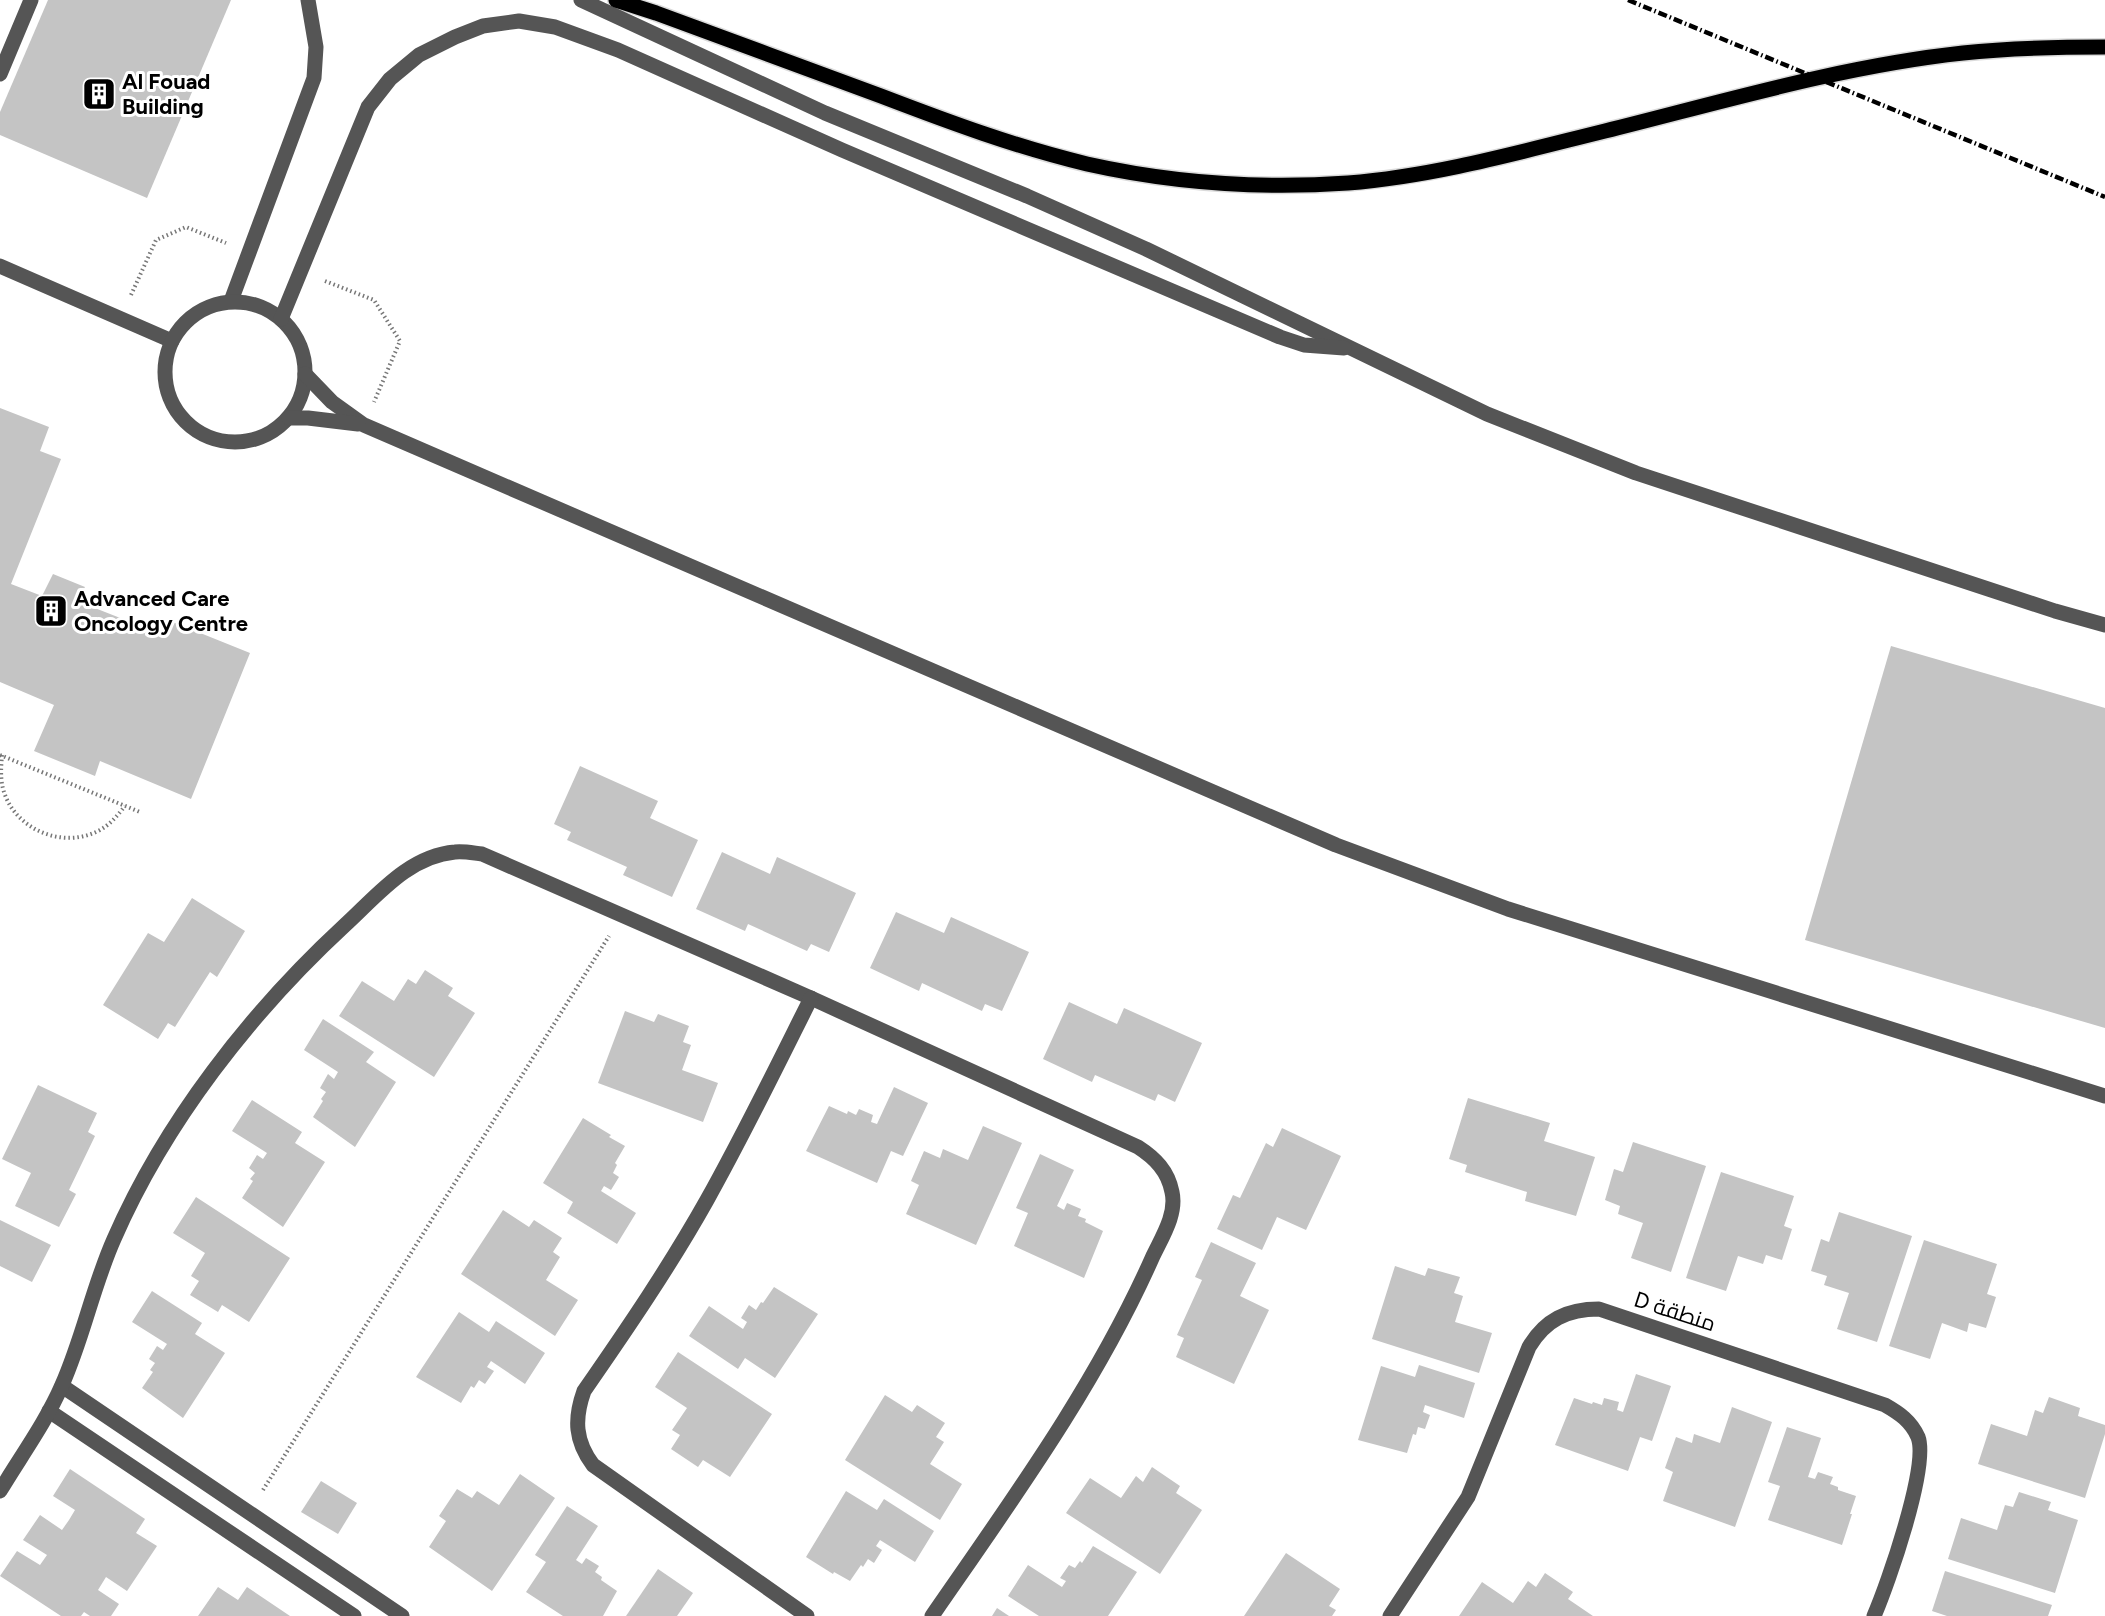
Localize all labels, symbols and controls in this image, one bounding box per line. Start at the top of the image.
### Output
place label: Al Fouad Building [122,68,210,120]
building icon: Al Fouad Building [81,76,117,112]
place label: Advanced Care Oncology Centre [74,585,248,637]
building icon: Advanced Care Oncology Centre [33,593,69,629]
street label: D منطقة [1631,1286,1719,1337]

